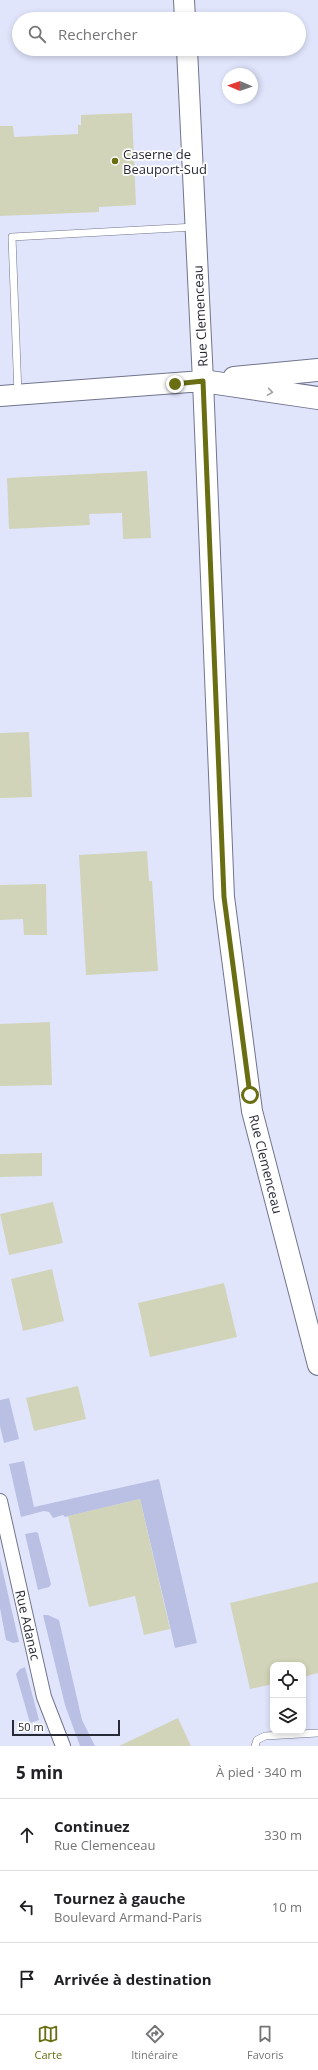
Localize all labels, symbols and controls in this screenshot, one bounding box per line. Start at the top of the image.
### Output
search box [12,12,306,56]
icon: search [26,23,48,45]
text: Rechercher [58,24,138,44]
north arrow [222,68,258,104]
place label: Caserne de Beauport-Sud [123,145,207,178]
marker: Caserne de Beauport-Sud [110,156,120,166]
street label: Rue Clemenceau [188,265,212,367]
route end [166,375,184,393]
one-way arrow [266,387,273,396]
route start [241,1086,259,1104]
street label: Rue Clemenceau [245,1113,287,1215]
street label: Rue Adanac [11,1588,45,1662]
map controls [270,1662,306,1734]
button: locate [270,1662,306,1698]
button: layers [270,1698,306,1734]
scale bar [12,1718,120,1737]
text: 50 m [18,1719,44,1734]
text: 5 min [16,1761,63,1784]
text: À pied · 340 m [216,1763,302,1781]
text: Continuez [54,1816,130,1836]
icon: ahead [16,1824,38,1846]
text: 330 m [264,1826,302,1844]
text: Rue Clemenceau [54,1836,155,1854]
text: Tournez à gauche [54,1888,185,1908]
icon: left [16,1896,38,1918]
text: 10 m [272,1898,302,1916]
text: Boulevard Armand-Paris [54,1908,202,1926]
icon: arrive [16,1968,38,1990]
text: Arrivée à destination [54,1969,212,1989]
tab: Carte [35,2023,62,2062]
tab: Itinéraire [131,2023,178,2062]
tab: Favoris [247,2023,283,2062]

